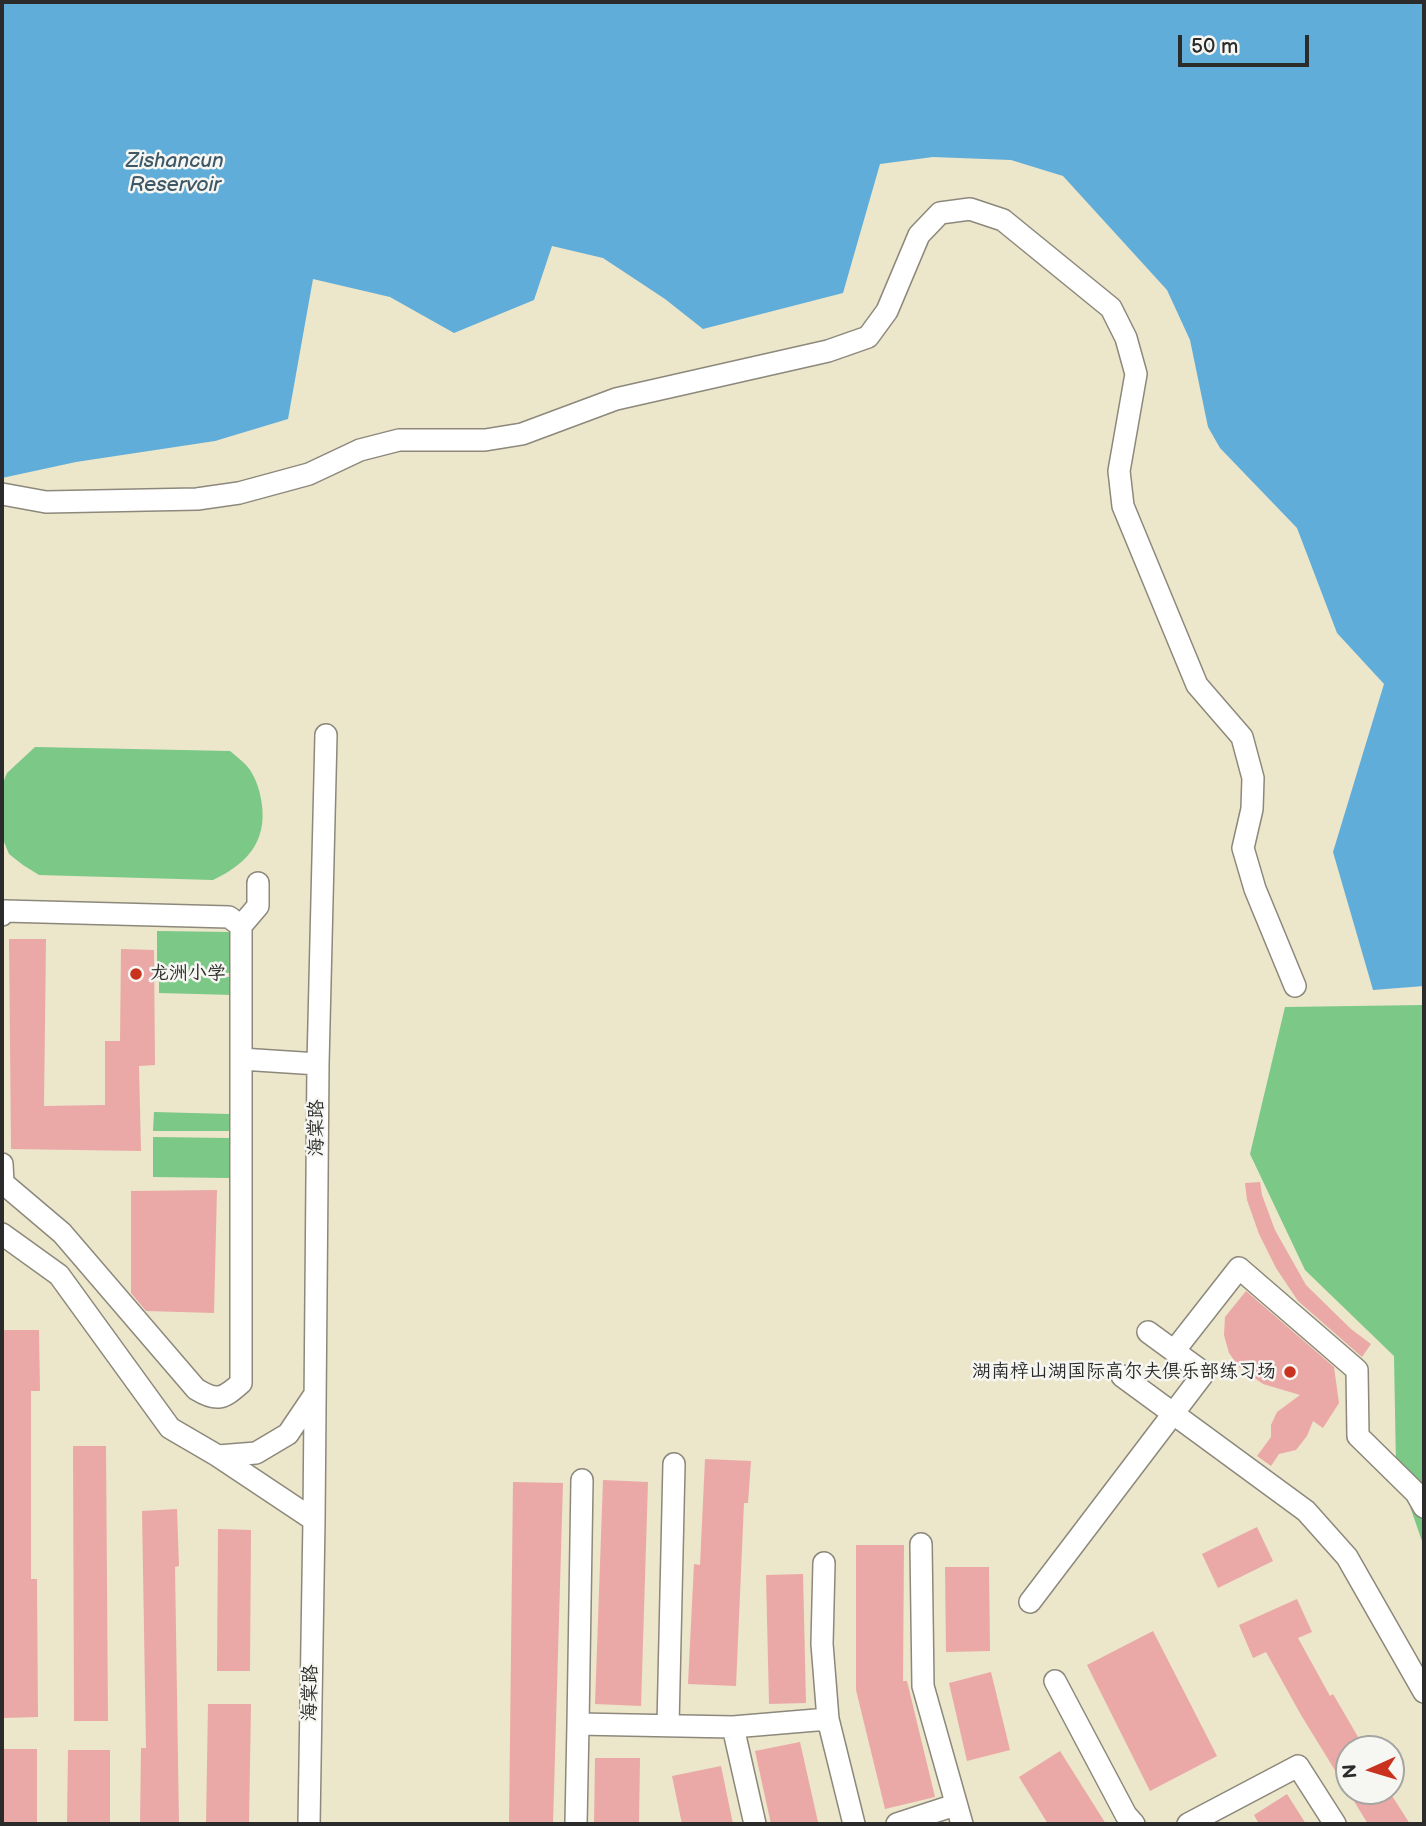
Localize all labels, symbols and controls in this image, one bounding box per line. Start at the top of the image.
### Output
scale bar [1181,21,1312,65]
text: 50 m [1191,34,1238,59]
water label: Zishancun Reservoir [126,149,224,199]
place label: 龙洲小学 [150,963,226,985]
marker: 龙洲小学 [128,966,144,982]
street label: 海棠路 [306,1100,328,1156]
place label: 湖南梓山湖国际高尔夫俱乐部练习场 [972,1361,1276,1383]
marker: 湖南梓山湖国际高尔夫俱乐部练习场 [1282,1364,1298,1380]
street label: 海棠路 [299,1664,323,1722]
north arrow [1335,1735,1405,1805]
text: N [1339,1763,1363,1779]

